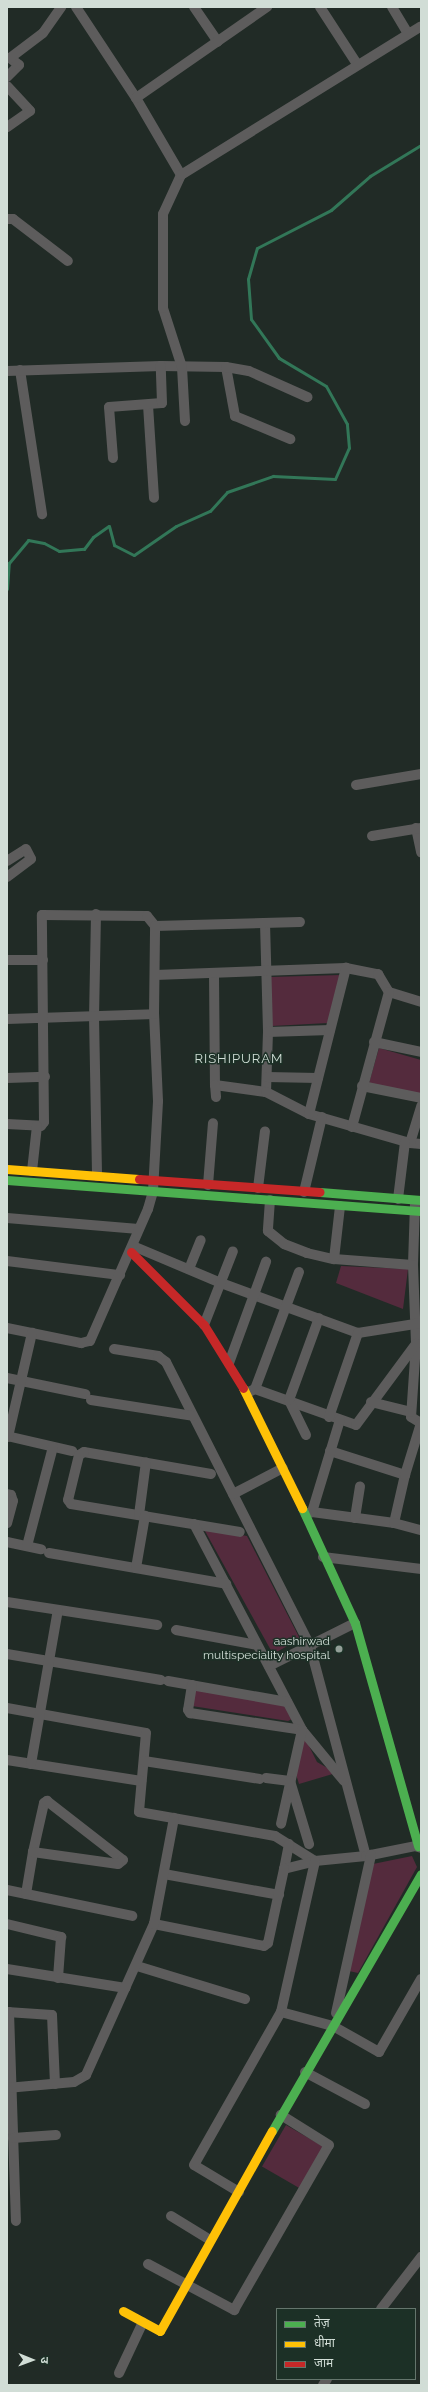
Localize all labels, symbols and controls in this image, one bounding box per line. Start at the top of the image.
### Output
district label: RISHIPURAM [195,1051,283,1067]
place label: aashirwad multispeciality hospital [203,1635,330,1663]
marker: aashirwad multispeciality hospital [333,1643,345,1655]
legend [276,2308,416,2380]
text: तेज़ [314,2316,330,2330]
text: धीमा [314,2336,335,2350]
north arrow [12,2340,52,2380]
text: जाम [314,2356,333,2370]
text: उ [38,2357,51,2364]

